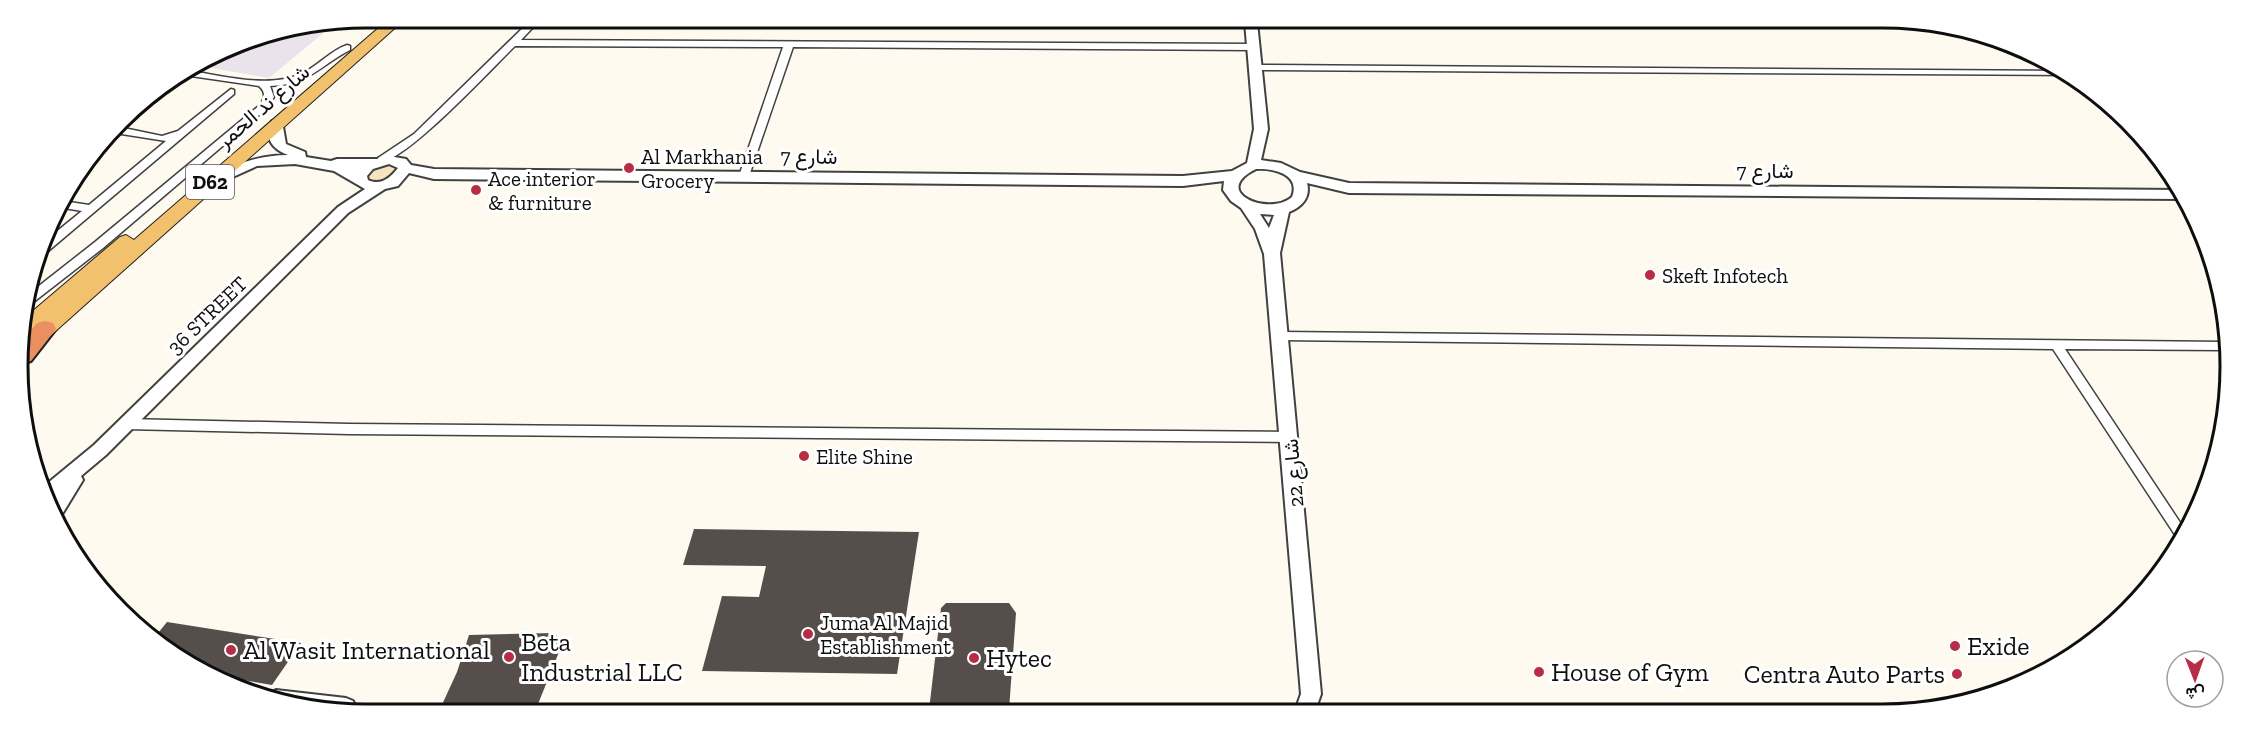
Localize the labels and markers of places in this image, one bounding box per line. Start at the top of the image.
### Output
place label: Al Markhania Grocery [641,144,763,193]
marker: Al Markhania Grocery [622,161,636,175]
place label: Ace interior & furniture [488,166,596,215]
marker: Ace interior & furniture [469,183,483,197]
place label: Skeft Infotech [1662,263,1788,288]
marker: Skeft Infotech [1643,268,1657,282]
place label: Elite Shine [816,444,913,469]
marker: Elite Shine [797,449,811,463]
place label: Juma Al Majid Establishment [820,610,951,659]
place label: Beta Industrial LLC [521,626,683,688]
marker: Juma Al Majid Establishment [801,627,815,641]
place label: Exide [1967,630,2029,662]
place label: Al Wasit International [243,634,490,666]
marker: Exide [1948,639,1962,653]
place label: Hytec [986,642,1052,674]
marker: Al Wasit International [224,643,238,657]
marker: Beta Industrial LLC [502,650,516,664]
marker: Hytec [967,651,981,665]
place label: House of Gym [1551,656,1709,688]
place label: Centra Auto Parts [1744,658,1945,690]
marker: House of Gym [1532,665,1546,679]
marker: Centra Auto Parts [1950,667,1964,681]

